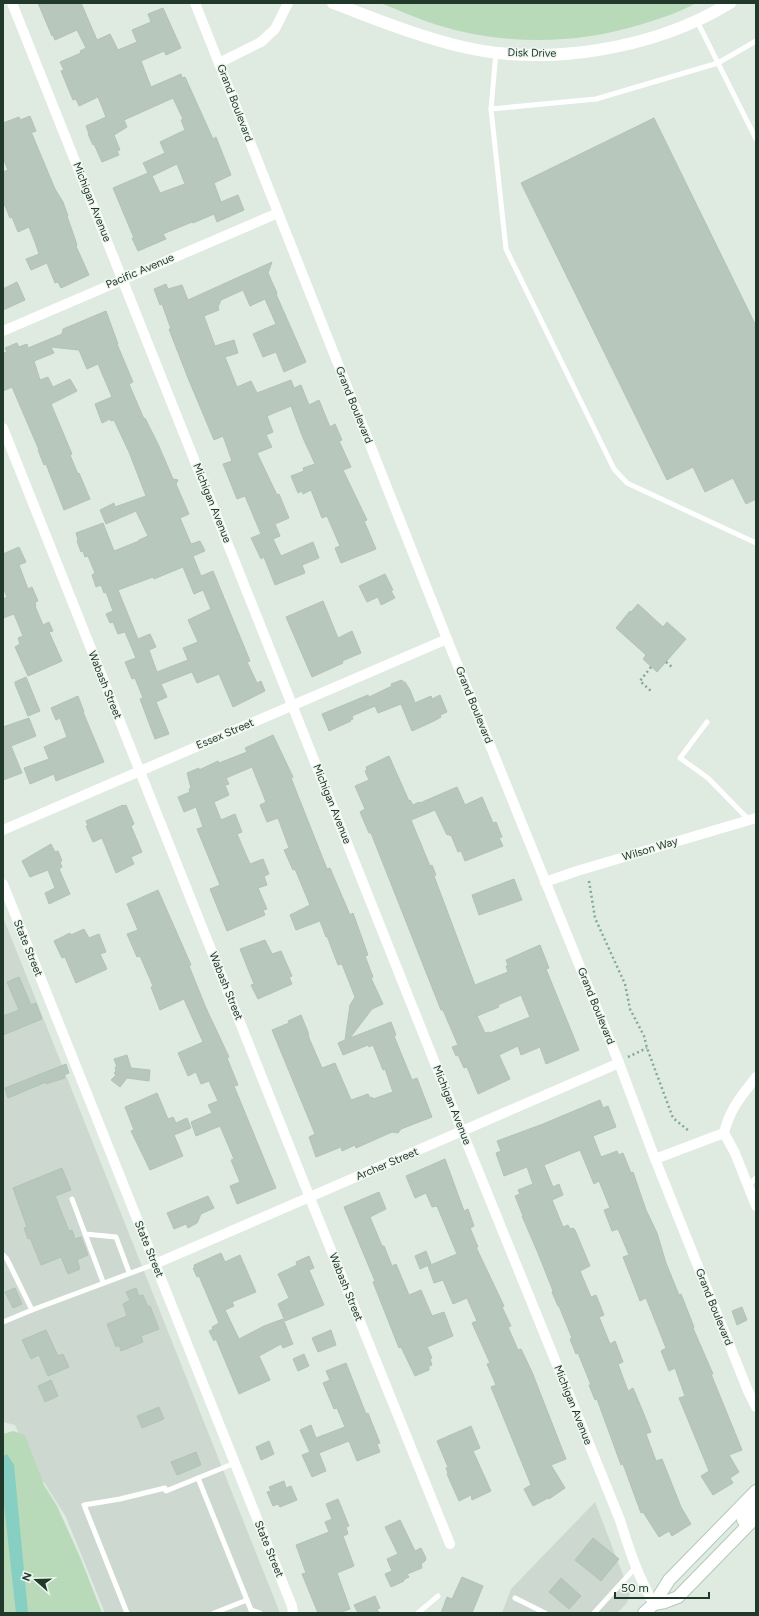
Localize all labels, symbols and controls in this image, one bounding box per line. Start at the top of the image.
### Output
street label: Disk Drive [508,46,556,60]
street label: Grand Boulevard [214,62,256,144]
street label: Michigan Avenue [70,160,114,244]
street label: Pacific Avenue [104,251,176,291]
street label: Grand Boulevard [333,365,375,445]
street label: Michigan Avenue [190,461,234,545]
street label: Wabash Street [85,649,125,721]
street label: Grand Boulevard [453,665,495,745]
street label: Essex Street [194,716,256,752]
street label: Michigan Avenue [310,762,354,846]
street label: Wilson Way [621,834,680,864]
street label: State Street [11,918,45,978]
street label: Wabash Street [206,950,246,1022]
street label: Grand Boulevard [575,966,617,1046]
street label: Michigan Avenue [430,1063,474,1147]
street label: Archer Street [354,1145,420,1183]
street label: State Street [132,1219,166,1279]
street label: Wabash Street [326,1251,366,1323]
street label: Grand Boulevard [693,1267,735,1347]
street label: Michigan Avenue [551,1363,595,1447]
street label: State Street [252,1519,286,1579]
north arrow [16,1560,56,1600]
text: N [20,1571,35,1583]
scale bar [615,1574,709,1600]
text: 50 m [621,1581,649,1595]

